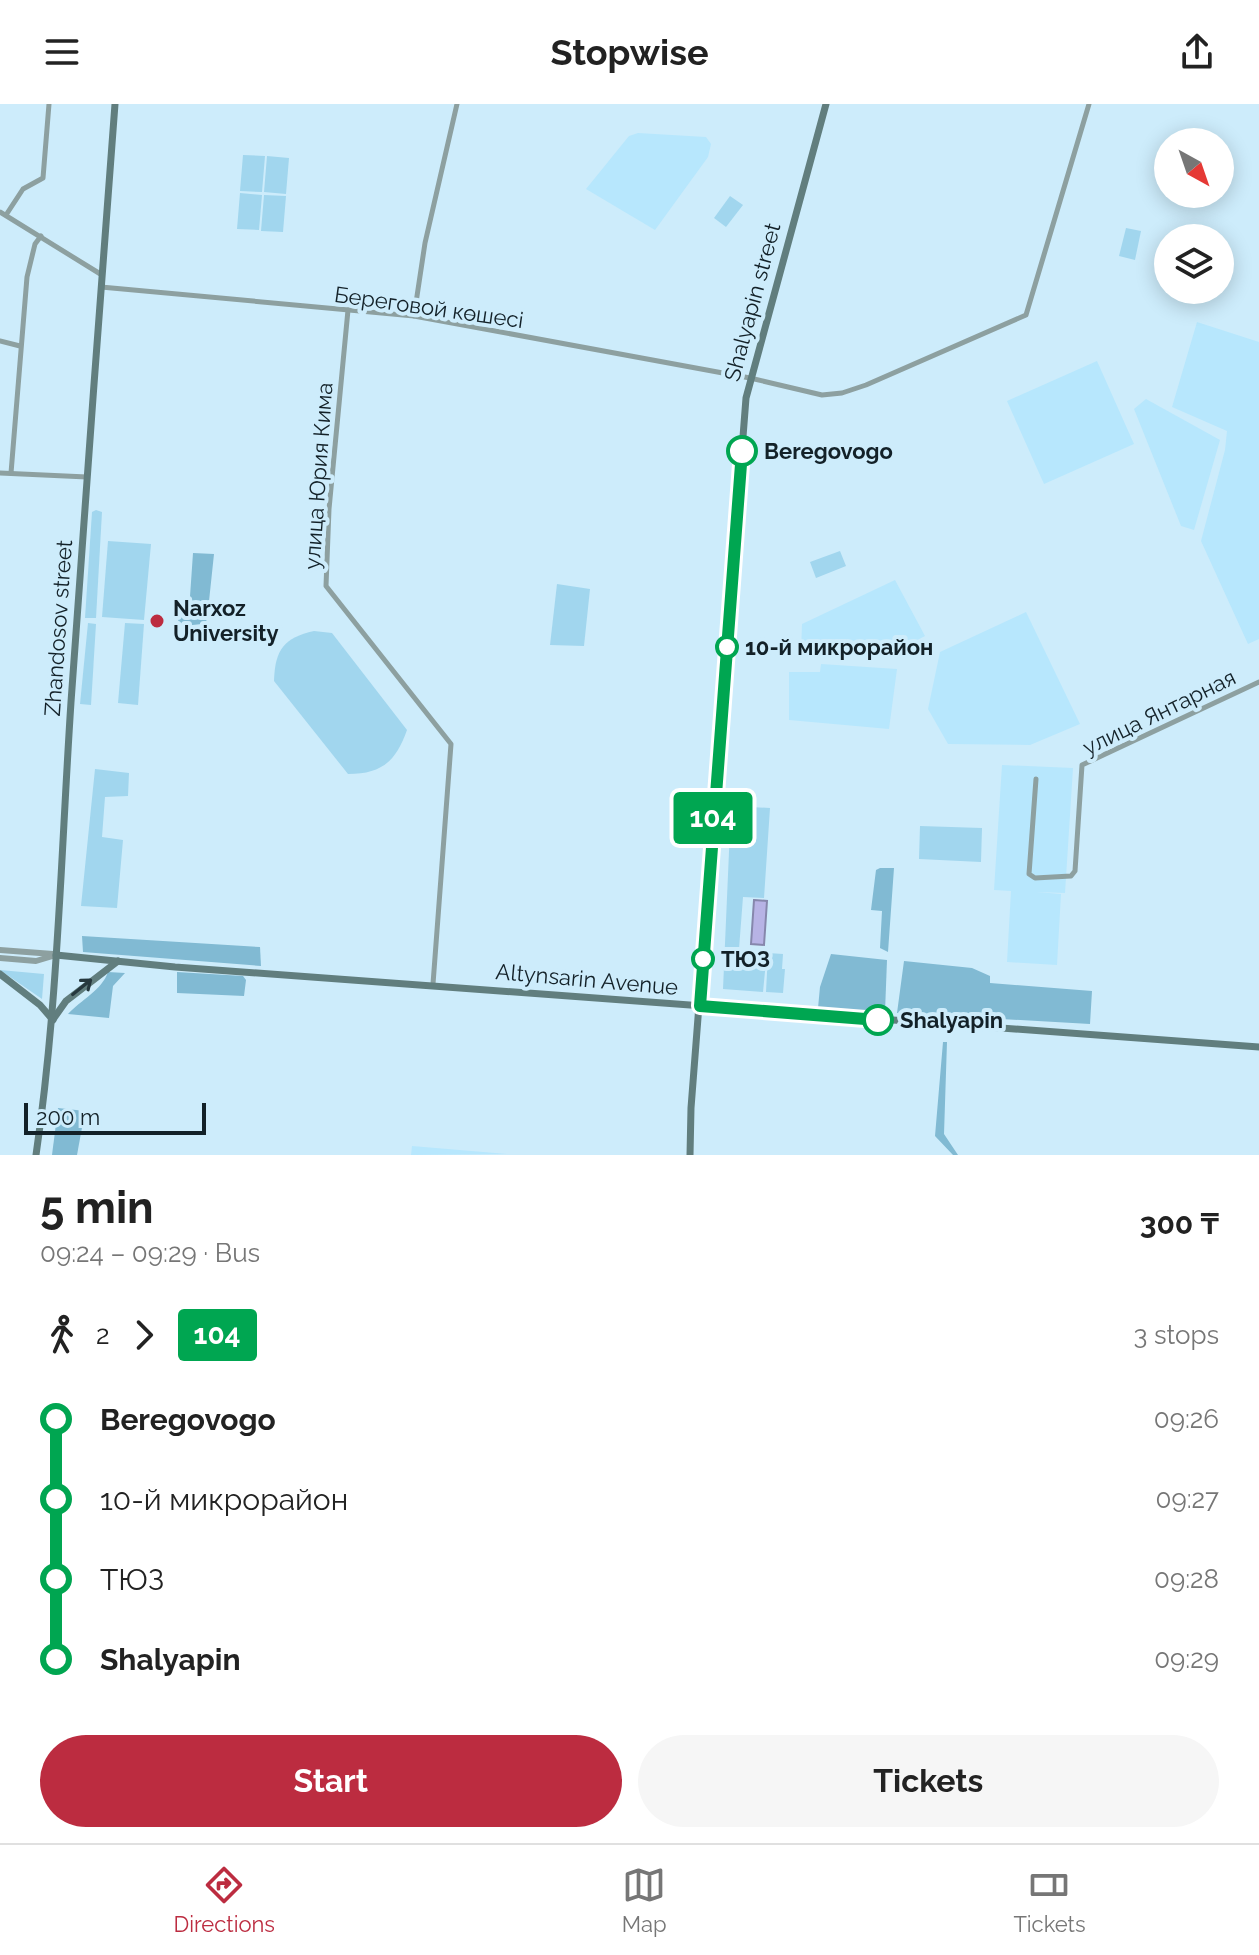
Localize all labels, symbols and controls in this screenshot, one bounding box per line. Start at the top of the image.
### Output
icon: menu [40,30,84,74]
icon: share [1175,30,1219,74]
text: Stopwise [551,31,708,73]
north arrow [1154,128,1234,208]
map controls [1154,128,1234,304]
street label: Shalyapin street [718,219,786,384]
button: layers [1154,224,1234,304]
street label: Береговой көшесі [333,281,525,333]
street label: улица Юрия Кима [298,382,338,570]
marker: Beregovogo [727,436,757,466]
place label: Beregovogo [764,438,893,464]
street label: Zhandosov street [39,538,77,717]
place label: Narxoz University [173,595,279,646]
marker: Narxoz University [148,612,166,630]
place label: 10-й микрорайон [745,634,933,660]
marker: 10-й микрорайон [716,636,738,658]
street label: улица Янтарная [1078,664,1240,760]
line badge: 104 [667,792,759,844]
text: 104 [689,801,737,834]
place label: ТЮЗ [721,946,770,972]
marker: ТЮЗ [692,948,714,970]
street label: Altynsarin Avenue [495,958,679,1000]
one-way arrow [71,978,92,996]
marker: Shalyapin [863,1005,893,1035]
place label: Shalyapin [900,1007,1003,1033]
scale bar [24,1099,206,1135]
text: 200 m [36,1104,100,1130]
text: 5 min [40,1182,154,1233]
text: 300 ₸ [1140,1206,1219,1241]
text: 09:24 – 09:29 · Bus [40,1238,260,1268]
icon: walk [40,1313,84,1357]
icon: forward [122,1313,166,1357]
text: 104 [194,1318,241,1351]
text: 2 [96,1320,110,1350]
text: 3 stops [1133,1320,1219,1350]
text: Beregovogo [100,1402,276,1437]
text: 09:26 [1154,1404,1219,1434]
text: 10-й микрорайон [100,1482,348,1517]
text: 09:27 [1156,1484,1219,1514]
text: ТЮЗ [100,1562,164,1597]
text: 09:28 [1154,1564,1219,1594]
text: Shalyapin [100,1642,241,1677]
text: 09:29 [1154,1644,1219,1674]
button: Start [40,1735,622,1827]
button: Tickets [638,1735,1219,1827]
tab: Directions [173,1863,275,1937]
tab: Map [622,1863,667,1937]
tab: Tickets [1013,1863,1086,1937]

